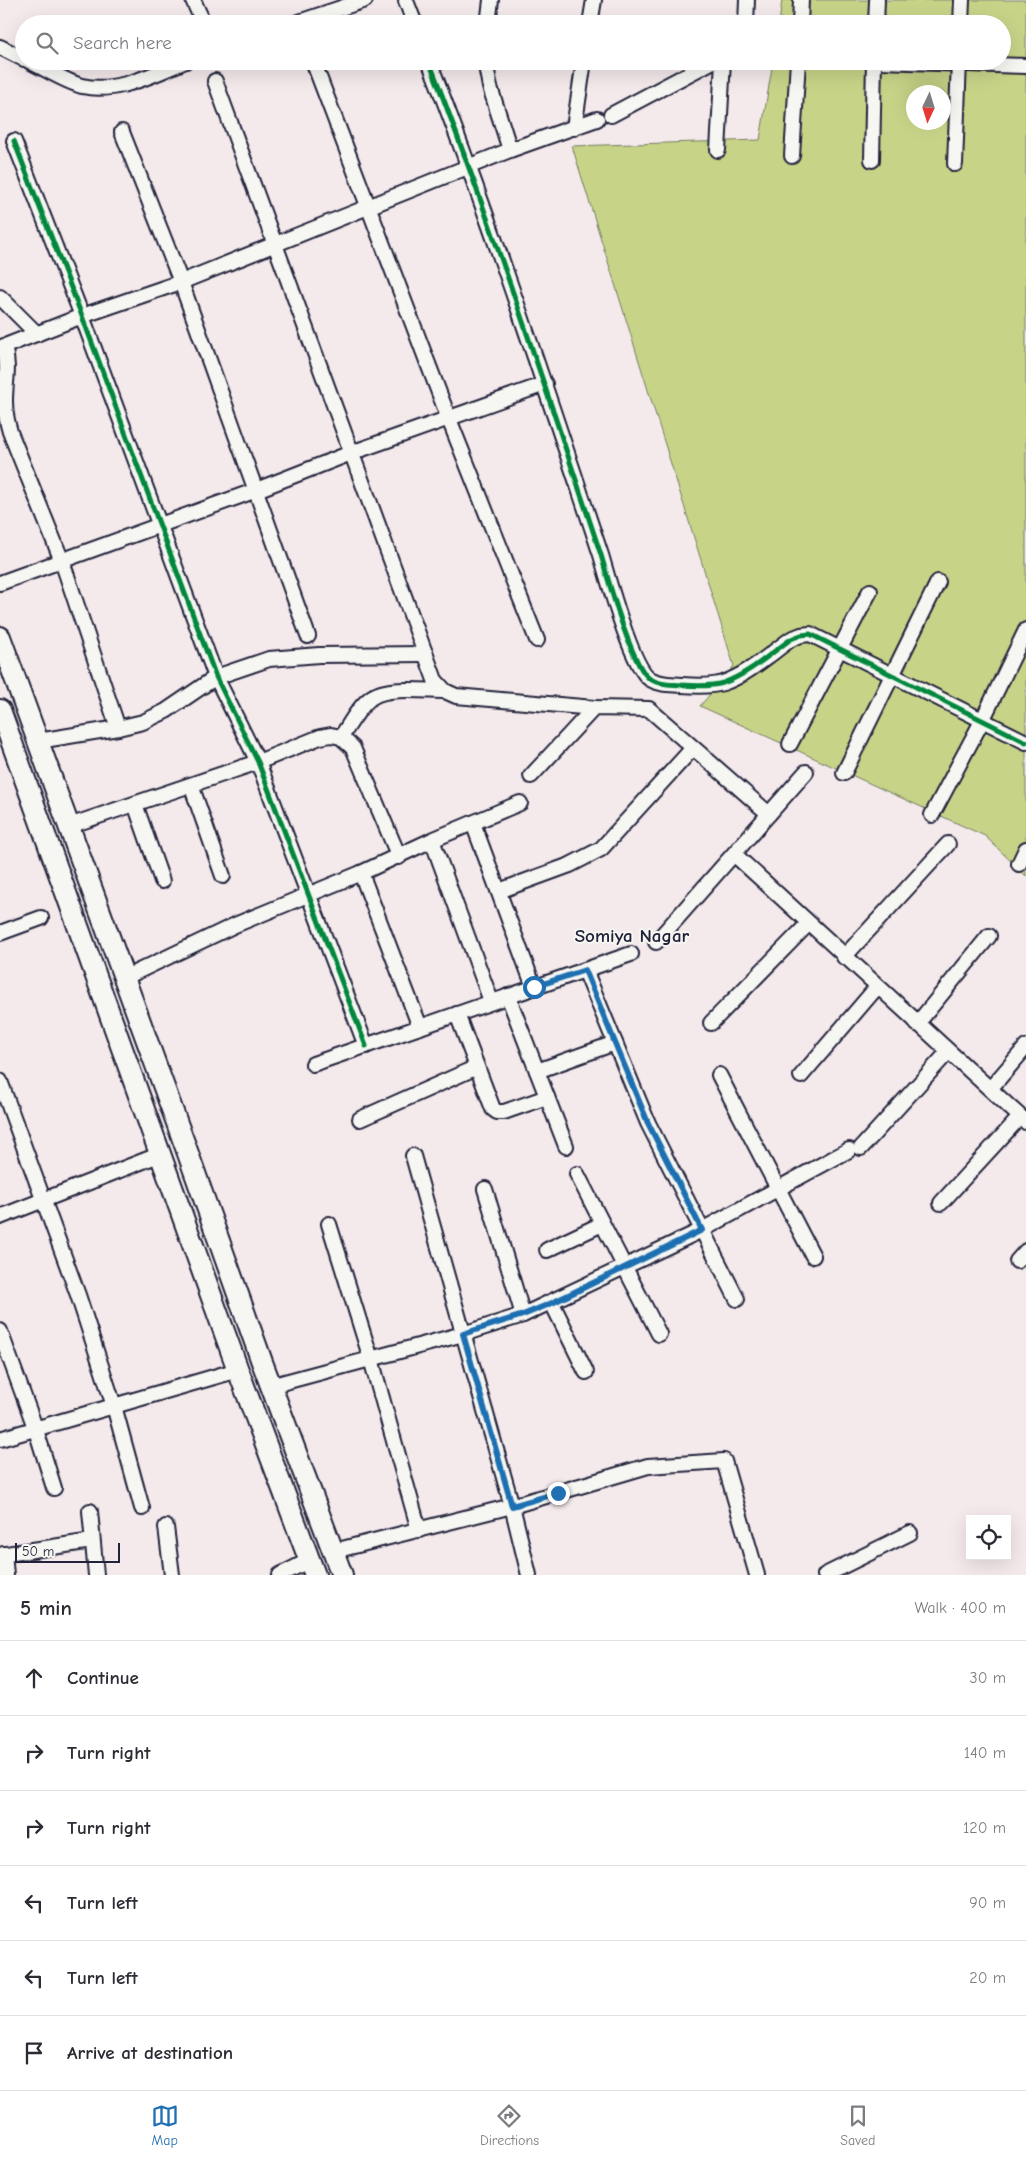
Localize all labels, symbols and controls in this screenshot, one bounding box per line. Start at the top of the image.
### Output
search box [15,15,1011,70]
icon: search [33,29,61,57]
text: Search here [73,32,172,54]
north arrow [906,85,951,130]
district label: Somiya Nagar [575,925,690,947]
route start [523,976,546,999]
route end [547,1482,570,1505]
map controls [966,1515,1011,1560]
button: locate [966,1515,1011,1560]
scale bar [15,1540,120,1563]
text: 50 m [22,1543,54,1560]
text: 5 min [20,1596,72,1620]
text: Walk · 400 m [914,1599,1006,1617]
icon: ahead [20,1664,48,1692]
text: Continue [67,1667,139,1689]
text: 30 m [970,1669,1006,1687]
icon: right [20,1739,48,1767]
text: Turn right [67,1742,151,1764]
text: 140 m [964,1744,1006,1762]
icon: right [20,1814,48,1842]
text: Turn right [67,1817,151,1839]
text: 120 m [963,1819,1006,1837]
icon: left [20,1889,48,1917]
text: Turn left [67,1892,138,1914]
text: 90 m [969,1894,1006,1912]
icon: left [20,1964,48,1992]
text: Turn left [67,1967,138,1989]
text: 20 m [969,1969,1006,1987]
icon: arrive [20,2039,48,2067]
text: Arrive at destination [67,2042,233,2064]
tab: Map [151,2102,179,2149]
tab: Directions [480,2102,539,2149]
tab: Saved [840,2102,875,2149]

